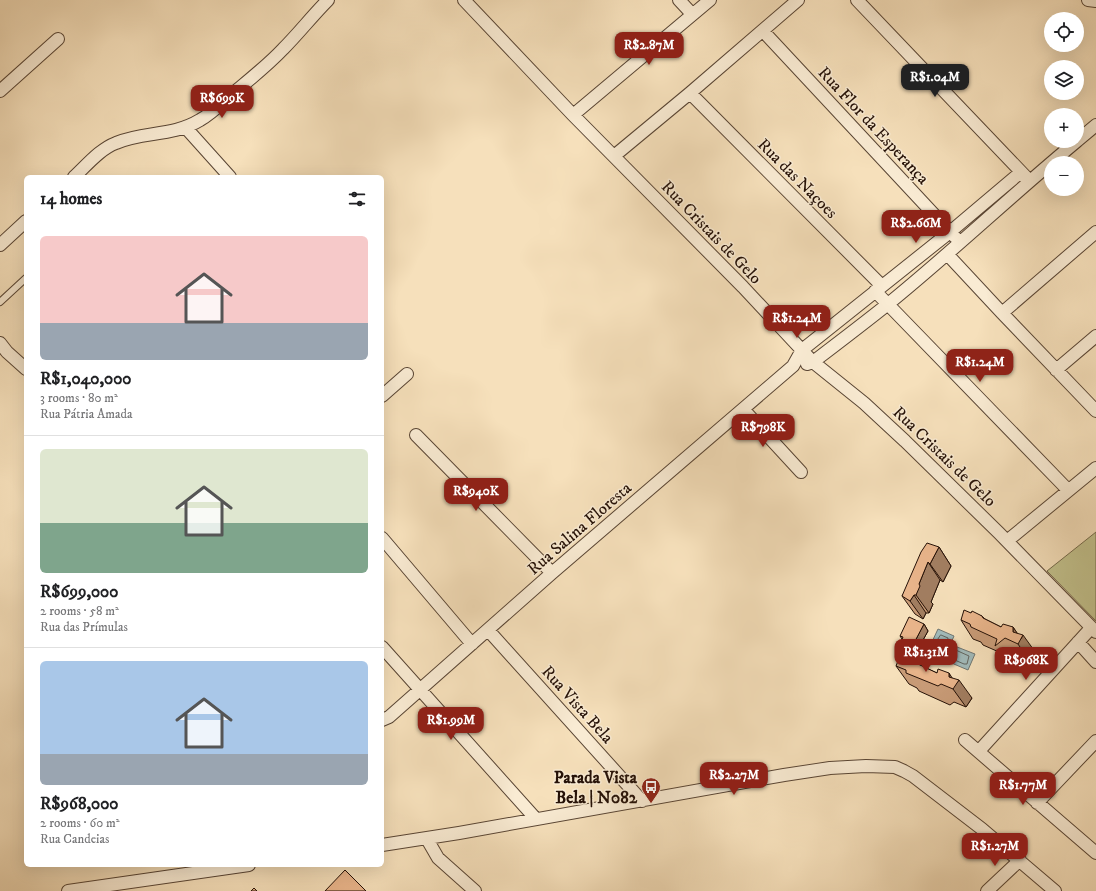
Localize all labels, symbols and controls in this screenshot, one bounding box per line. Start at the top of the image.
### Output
map controls [1044,12,1084,196]
button: locate [1044,12,1084,52]
pin: R$2.87M [612,32,686,66]
text: R$2.87M [624,37,674,53]
button: layers [1044,60,1084,100]
street label: Rua Flor da Esperança [813,62,934,190]
pin: R$1.04M [898,64,972,98]
text: R$1.04M [910,69,960,85]
pin: R$699K [189,85,255,119]
text: R$699K [200,90,244,106]
button: + [1044,108,1084,148]
street label: Rua das Naçoes [753,134,842,224]
button: − [1044,156,1084,196]
street label: Rua Cristais de Gelo [656,176,766,289]
text: 14 homes [40,188,102,210]
icon: filters [346,188,368,210]
pin: R$2.66M [879,210,953,244]
text: R$2.66M [891,215,941,231]
icon: home [168,262,240,334]
pin: R$1.24M [760,305,834,339]
text: R$1.24M [772,310,822,326]
pin: R$1.24M [943,349,1017,383]
text: R$1.24M [955,354,1005,370]
text: R$1,040,000 [40,368,131,390]
text: 3 rooms · 80 m² [40,390,118,406]
street label: Rua Cristais de Gelo [888,402,1001,512]
text: Rua Pátria Amada [40,406,133,422]
pin: R$798K [730,414,796,448]
text: R$798K [741,419,785,435]
icon: home [168,475,240,547]
street label: Rua Salina Floresta [523,477,637,580]
pin: R$940K [443,478,509,512]
text: R$940K [453,483,499,499]
text: R$699,000 [40,581,118,603]
text: 2 rooms · 58 m² [40,603,119,619]
text: Rua das Prímulas [40,619,128,635]
pin: R$1.31M [889,639,963,673]
text: R$1.31M [903,644,949,660]
pin: R$968K [993,647,1059,681]
text: R$968K [1004,652,1048,668]
street label: Rua Vista Bela [536,661,619,749]
icon: home [168,687,240,759]
pin: R$1.99M [414,707,488,741]
text: R$1.99M [427,712,475,728]
pin: R$2.27M [697,762,771,796]
place label: Parada Vista Bela | N082 [554,767,638,809]
text: R$2.27M [709,767,759,783]
pin: R$1.77M [986,772,1060,806]
bus stop icon: Parada Vista Bela | N082 [640,776,662,804]
text: R$1.77M [999,777,1047,793]
text: R$968,000 [40,793,118,815]
text: 2 rooms · 60 m² [40,815,120,831]
text: Rua Candeias [40,831,109,847]
pin: R$1.27M [958,833,1032,867]
text: R$1.27M [971,838,1019,854]

